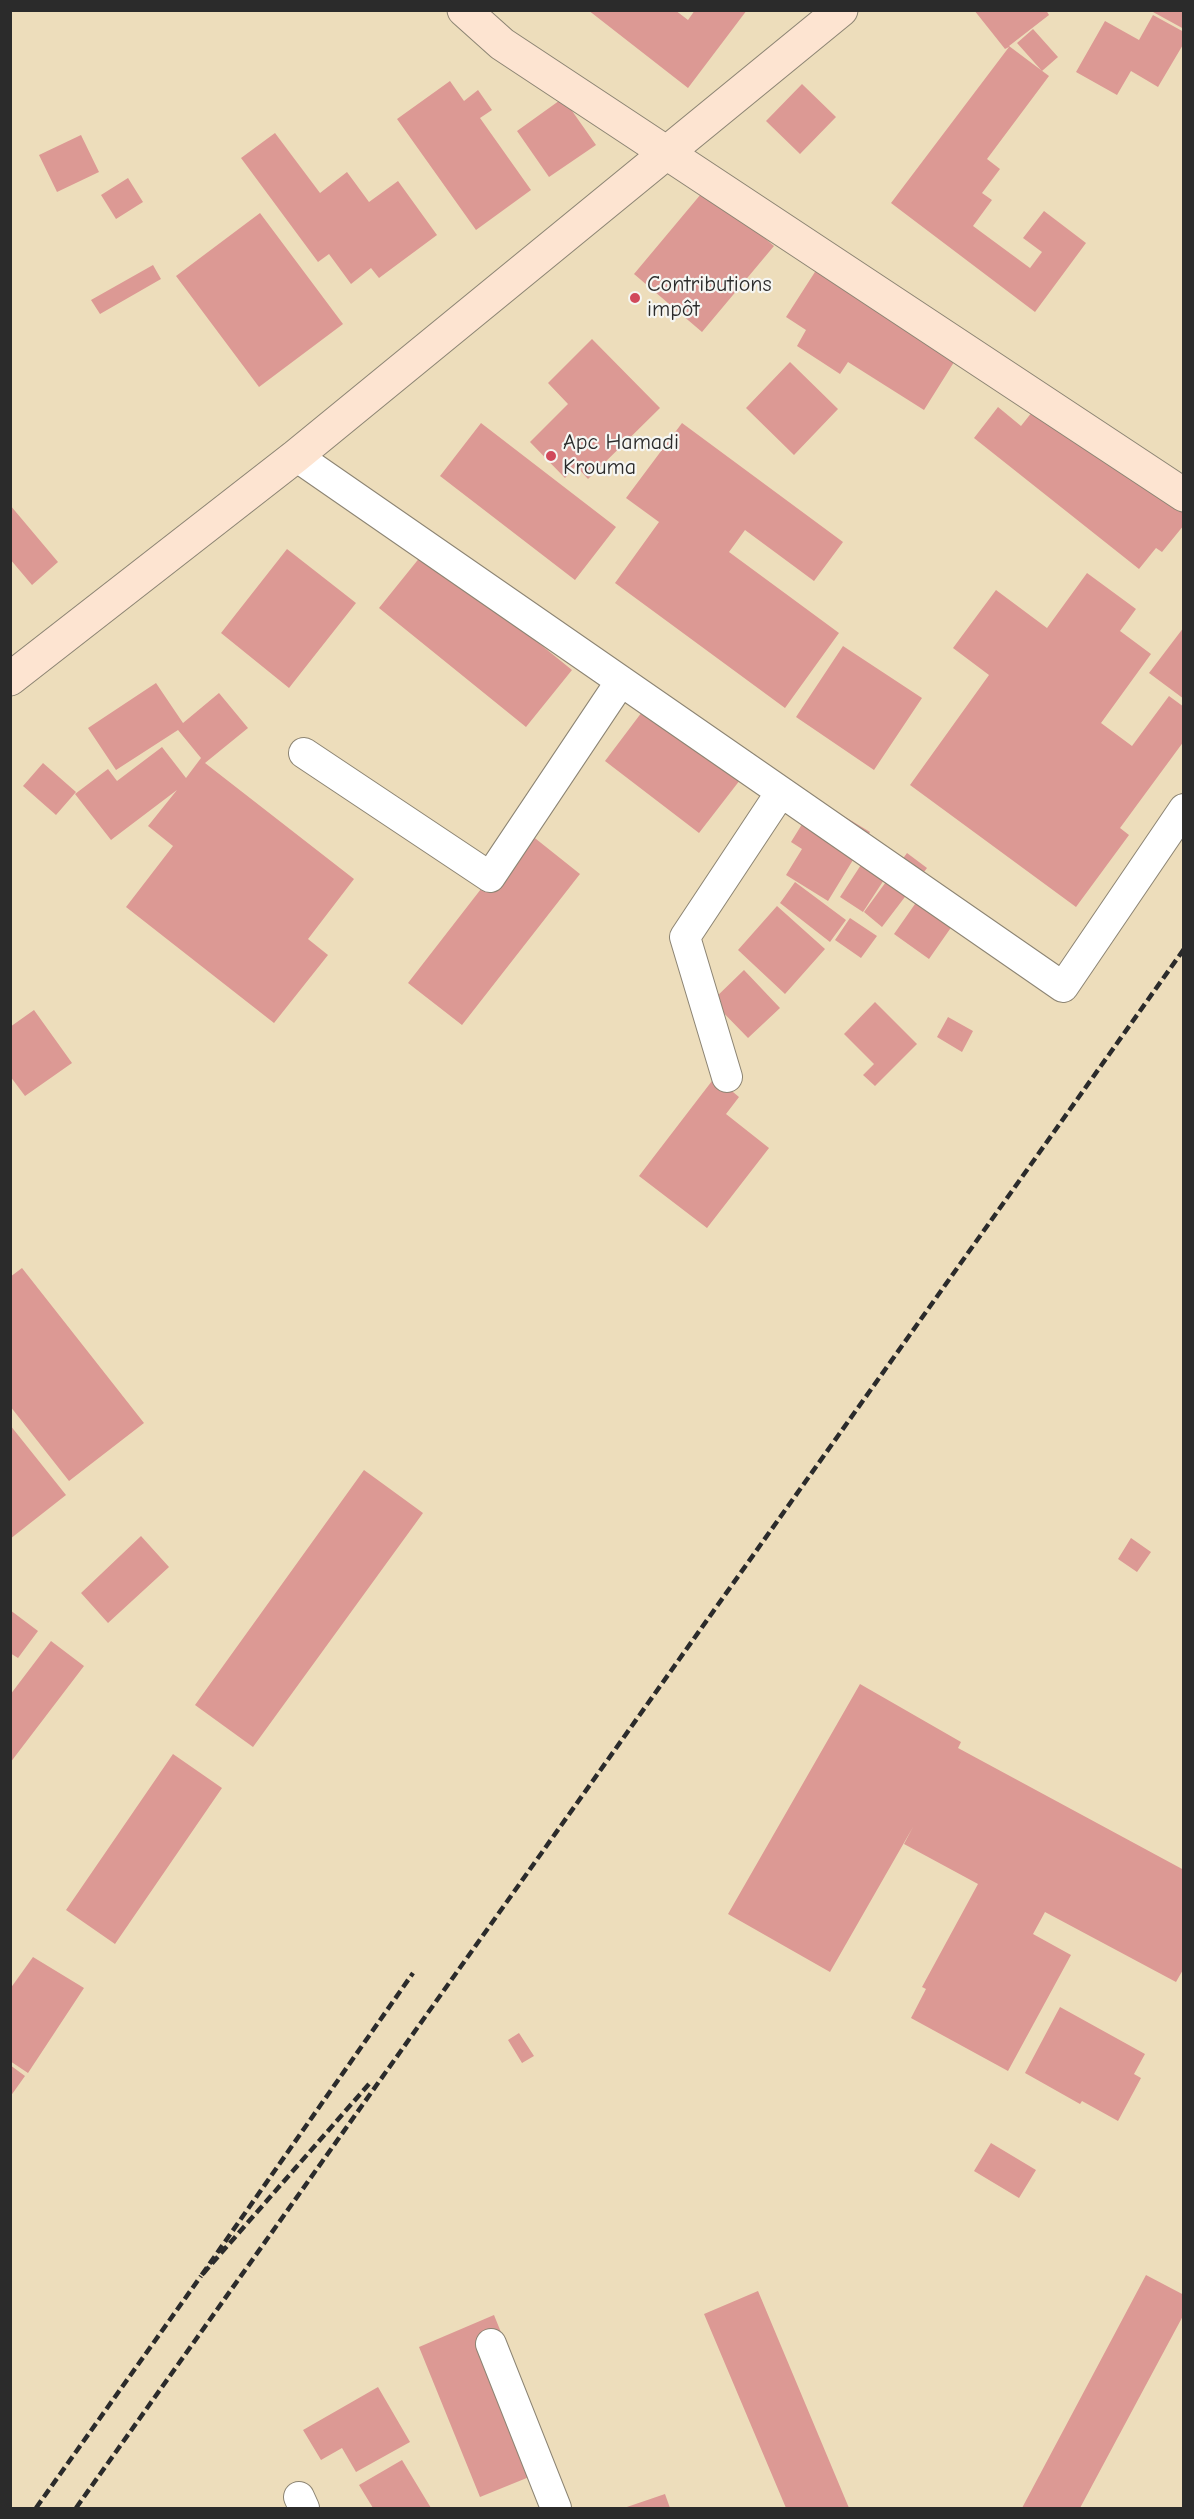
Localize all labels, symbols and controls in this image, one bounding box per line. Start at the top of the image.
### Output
place label: Contributions impôt [647,272,772,324]
marker: Contributions impôt [628,291,642,305]
place label: Apc Hamadi Krouma [563,430,679,482]
marker: Apc Hamadi Krouma [544,449,558,463]

